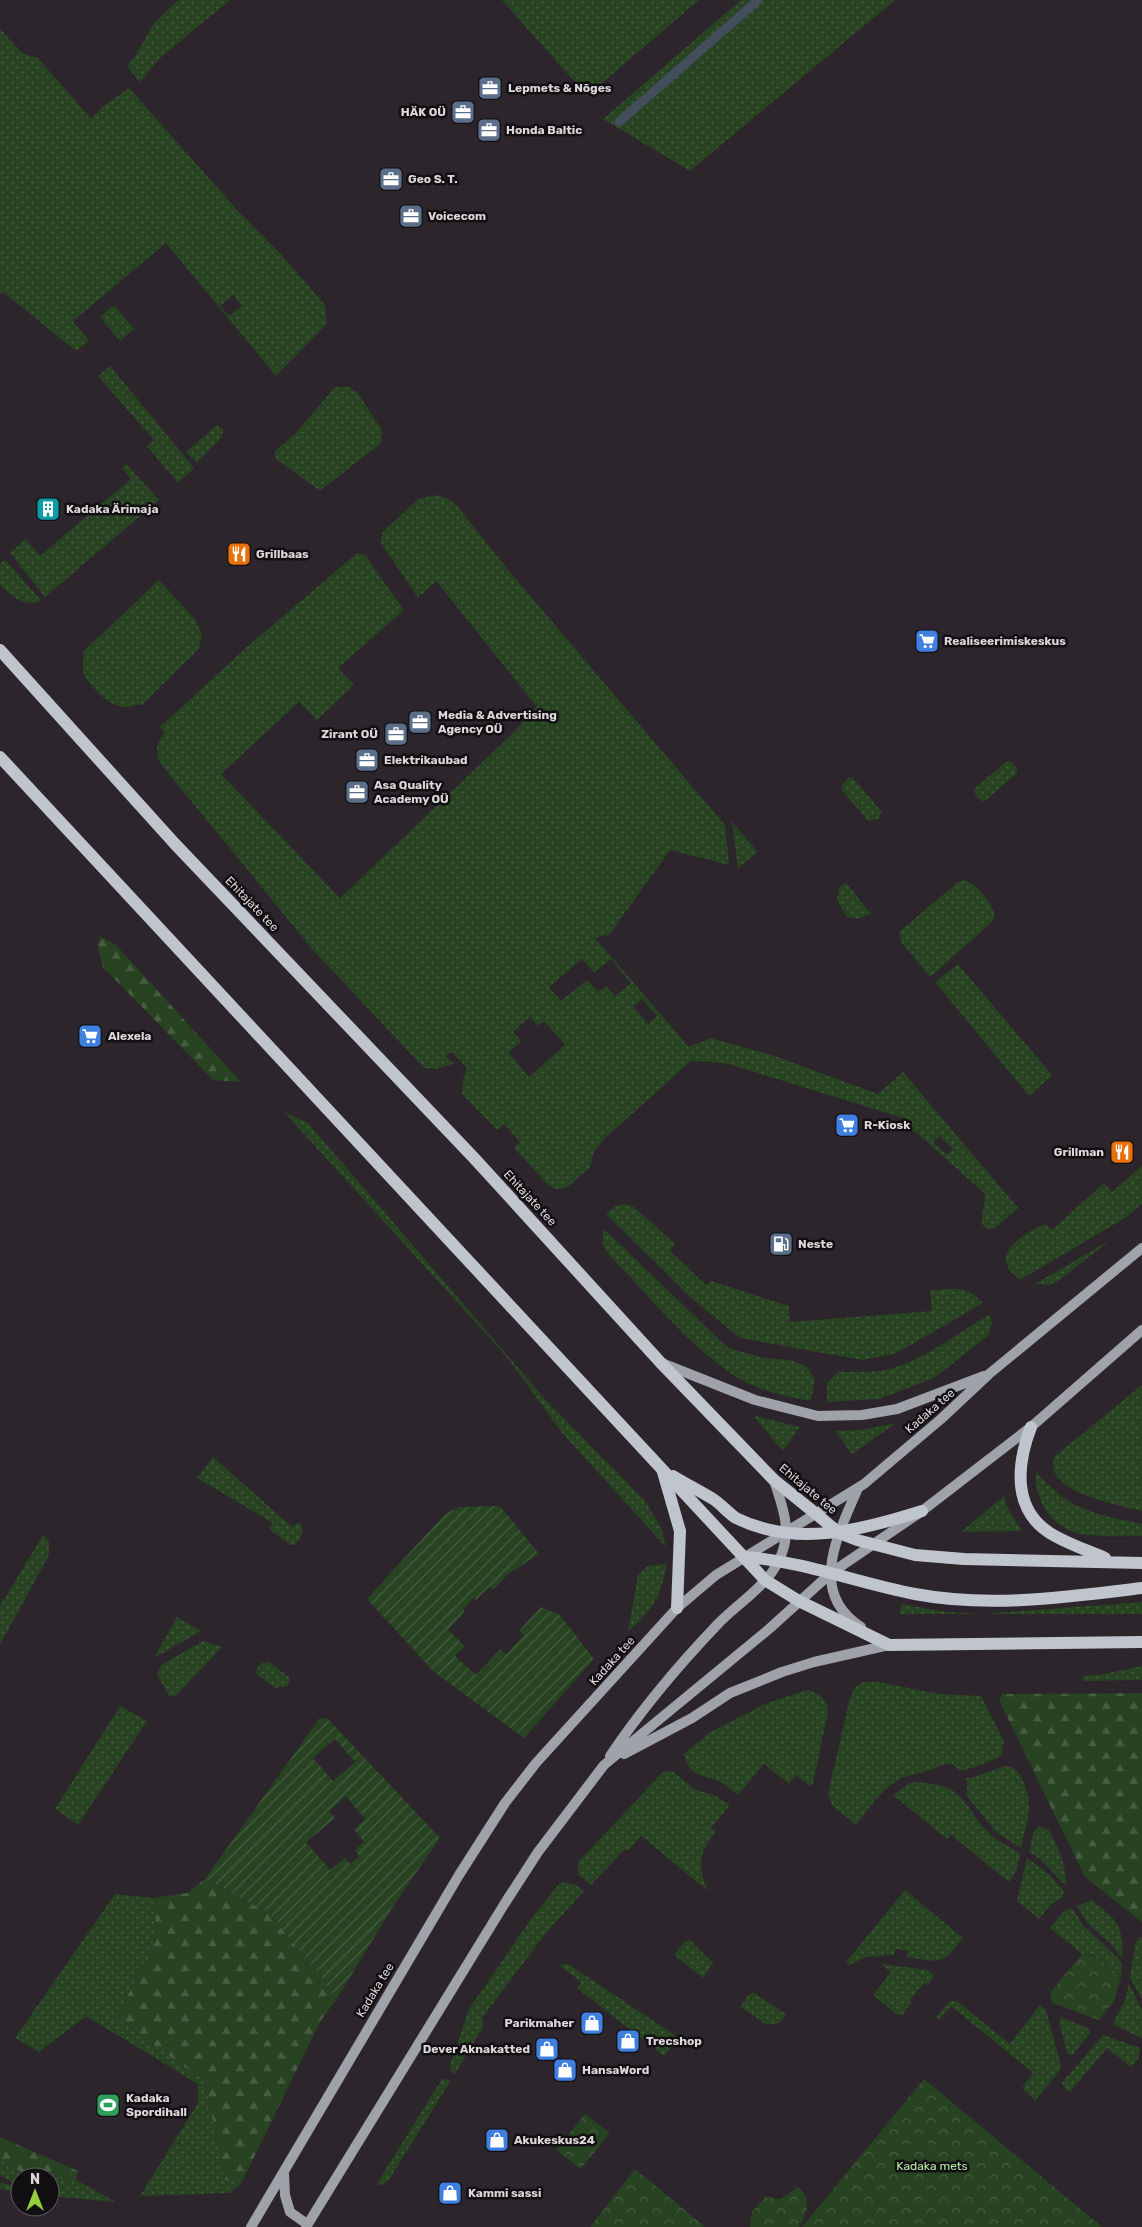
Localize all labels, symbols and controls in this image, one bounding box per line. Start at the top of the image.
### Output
office icon: Lepmets & Nõges [477,75,503,101]
place label: Lepmets & Nõges [508,81,612,95]
office icon: HÄK OÜ [450,99,476,125]
place label: HÄK OÜ [401,105,446,119]
office icon: Honda Baltic [476,117,502,143]
place label: Honda Baltic [506,123,582,137]
office icon: Geo S. T. [378,166,404,192]
place label: Geo S. T. [408,172,458,186]
office icon: Voicecom [398,203,424,229]
place label: Voicecom [428,209,486,223]
building icon: Kadaka Ärimaja [35,496,61,522]
place label: Kadaka Ärimaja [66,502,159,516]
restaurant icon: Grillbaas [226,541,252,567]
place label: Grillbaas [256,547,309,561]
supermarket icon: Realiseerimiskeskus [914,628,940,654]
place label: Realiseerimiskeskus [944,634,1066,648]
place label: Media & Advertising Agency OÜ [438,708,557,736]
office icon: Media & Advertising Agency OÜ [407,709,433,735]
office icon: Zirant OÜ [383,721,409,747]
place label: Zirant OÜ [321,727,378,741]
office icon: Elektrikaubad [354,747,380,773]
place label: Elektrikaubad [384,753,468,767]
place label: Asa Quality Academy OÜ [374,778,449,806]
office icon: Asa Quality Academy OÜ [344,779,370,805]
street label: Ehitajate tee [222,874,282,935]
supermarket icon: Alexela [77,1023,103,1049]
place label: Alexela [108,1029,151,1043]
supermarket icon: R-Kiosk [834,1112,860,1138]
place label: R-Kiosk [864,1118,910,1132]
restaurant icon: Grillman [1109,1139,1135,1165]
place label: Grillman [1054,1145,1104,1159]
street label: Ehitajate tee [501,1167,559,1229]
fuel station icon: Neste [768,1231,794,1257]
place label: Neste [798,1237,833,1251]
street label: Kadaka tee [902,1386,958,1436]
street label: Ehitajate tee [776,1461,840,1517]
street label: Kadaka tee [586,1633,638,1688]
street label: Kadaka tee [353,1960,397,2020]
shop icon: Parikmaher [579,2010,605,2036]
place label: Parikmaher [505,2016,575,2030]
shop icon: Trecshop [615,2028,641,2054]
place label: Trecshop [646,2034,702,2048]
shop icon: Dever Aknakatted [534,2036,560,2062]
place label: Dever Aknakatted [423,2042,530,2056]
shop icon: HansaWord [552,2057,578,2083]
place label: HansaWord [582,2063,649,2077]
place label: Kadaka Spordihall [126,2091,187,2119]
sports icon: Kadaka Spordihall [95,2092,121,2118]
shop icon: Akukeskus24 [484,2127,510,2153]
place label: Akukeskus24 [514,2133,595,2147]
park label: Kadaka mets [896,2159,968,2173]
north arrow [10,2167,60,2217]
text: N [30,2171,40,2188]
shop icon: Kammi sassi [437,2180,463,2206]
place label: Kammi sassi [468,2186,541,2200]

